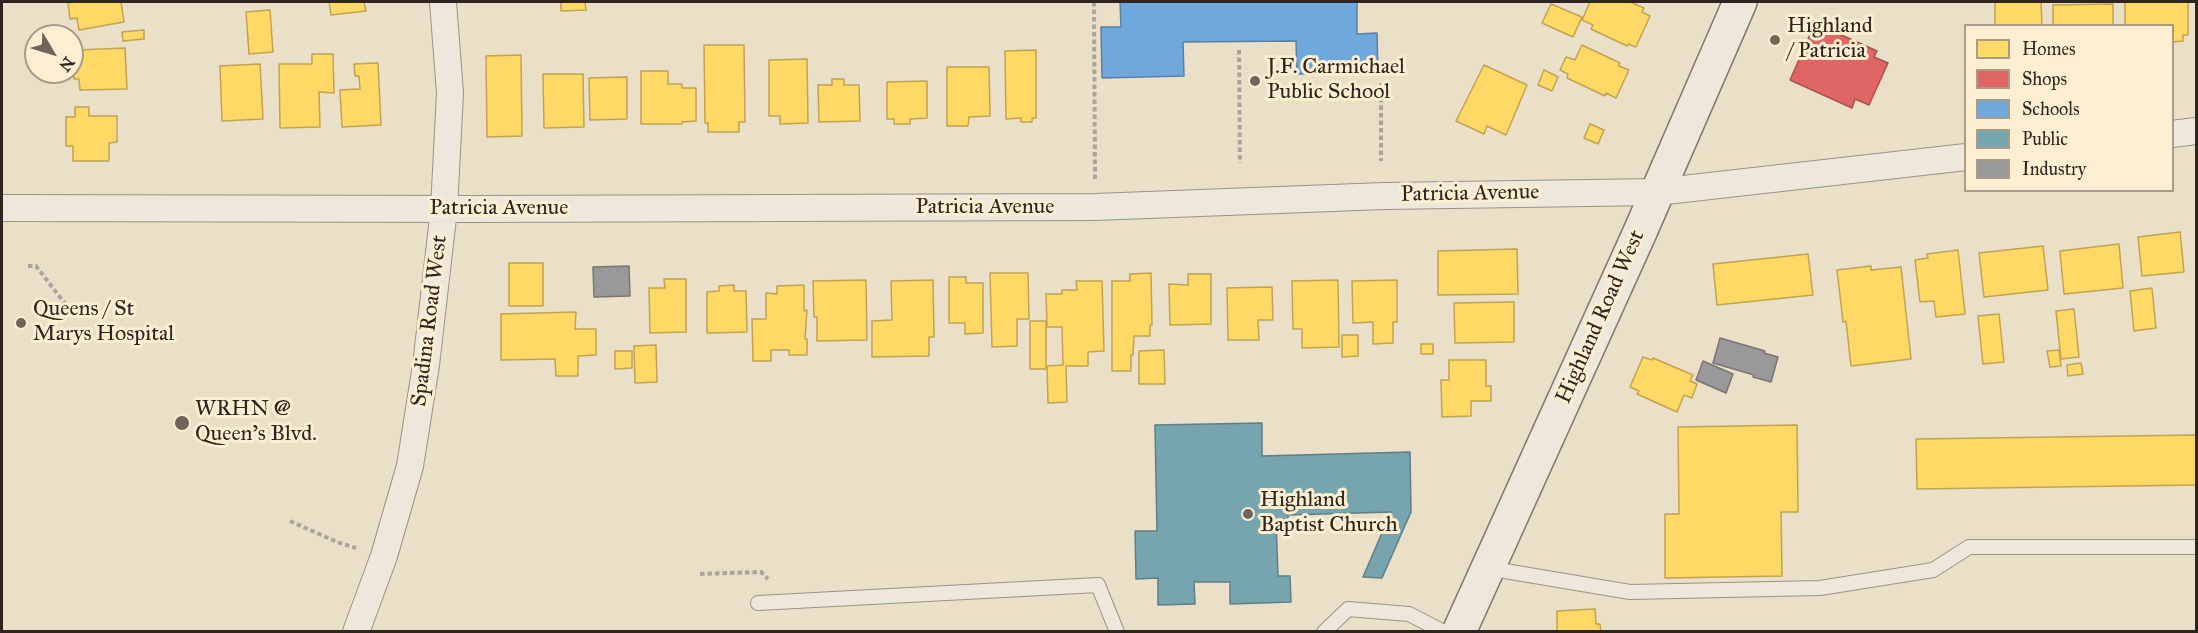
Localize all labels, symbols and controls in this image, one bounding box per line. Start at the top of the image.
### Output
place label: Highland / Patricia [1787,14,1873,66]
north arrow [24,24,84,84]
legend [1964,24,2174,192]
marker: Highland / Patricia [1768,33,1782,47]
text: Homes [2022,38,2076,60]
text: N [55,53,79,75]
place label: J.F. Carmichael Public School [1267,55,1405,106]
text: Shops [2022,68,2067,90]
marker: J.F. Carmichael Public School [1248,74,1262,88]
text: Schools [2022,98,2080,120]
text: Public [2022,128,2068,150]
text: Industry [2022,158,2086,180]
street label: Patricia Avenue [1400,180,1540,208]
street label: Patricia Avenue [916,195,1054,221]
street label: Patricia Avenue [430,196,568,222]
street label: Highland Road West [1551,226,1651,408]
street label: Spadina Road West [406,234,454,408]
place label: Queens / St Marys Hospital [33,297,174,348]
marker: Queens / St Marys Hospital [14,316,28,330]
place label: WRHN @ Queen’s Blvd. [195,397,317,448]
marker: WRHN @ Queen’s Blvd. [173,414,191,432]
place label: Highland Baptist Church [1260,488,1398,540]
marker: Highland Baptist Church [1241,507,1255,521]

